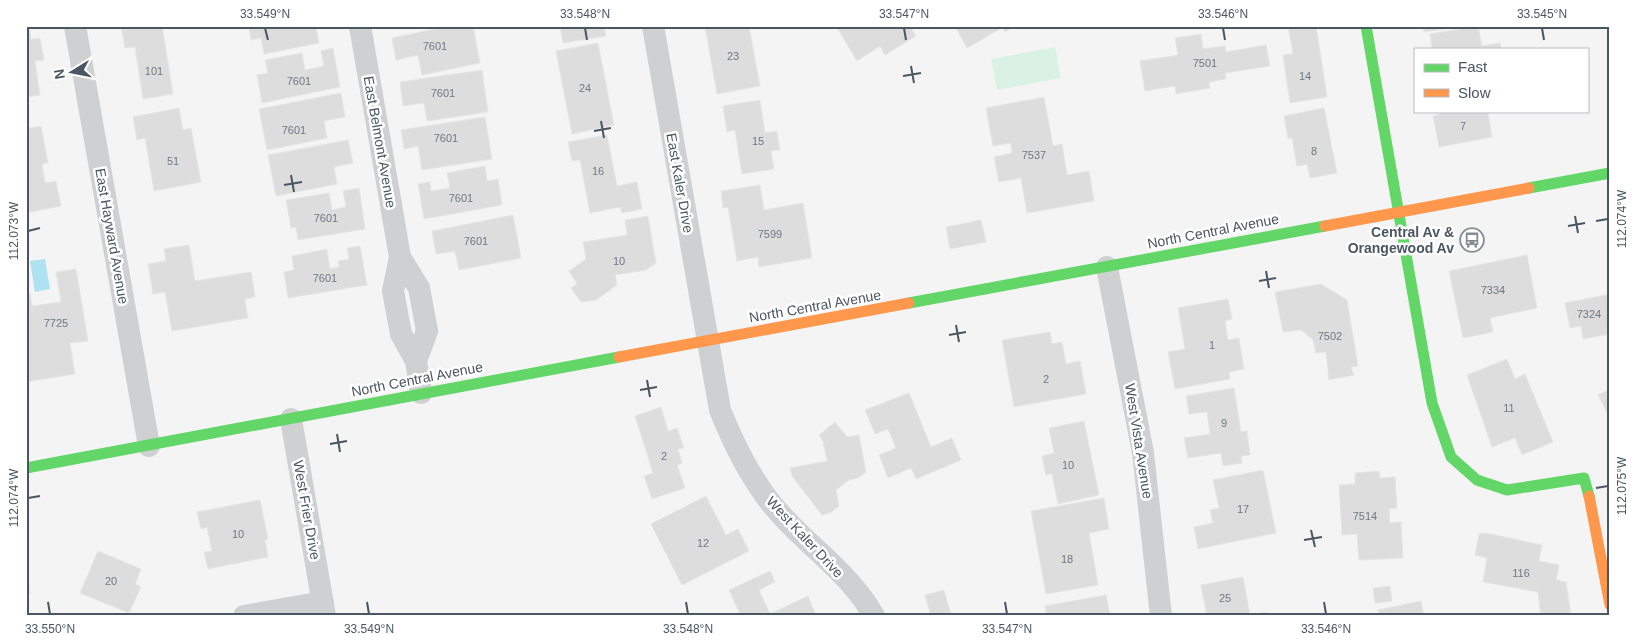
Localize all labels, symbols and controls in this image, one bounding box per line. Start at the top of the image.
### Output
text: 33.549°N [240,7,290,21]
text: 33.548°N [560,7,610,21]
text: 33.547°N [879,7,929,21]
text: 33.546°N [1198,7,1248,21]
text: 33.545°N [1517,7,1567,21]
house number: 7601 [423,40,447,52]
north arrow [48,48,98,98]
legend [1414,48,1588,112]
house number: 23 [727,50,739,62]
house number: 7501 [1193,57,1217,69]
text: Fast [1458,58,1488,75]
house number: 101 [145,65,163,77]
text: N [50,68,68,81]
house number: 14 [1299,70,1311,82]
house number: 7601 [287,75,311,87]
street label: East Belmont Avenue [361,75,400,209]
house number: 24 [579,82,591,94]
text: Slow [1458,84,1491,101]
house number: 7601 [431,87,455,99]
house number: 7 [1460,120,1466,132]
house number: 7601 [282,124,306,136]
house number: 7601 [434,132,458,144]
street label: East Kaler Drive [663,132,697,234]
house number: 15 [752,135,764,147]
house number: 8 [1311,145,1317,157]
house number: 7537 [1022,149,1046,161]
house number: 51 [167,155,179,167]
house number: 16 [592,165,604,177]
street label: East Hayward Avenue [92,167,132,305]
text: 112.074°W [1615,189,1629,248]
house number: 7601 [449,192,473,204]
text: 112.073°W [7,201,21,260]
street label: North Central Avenue [1146,210,1280,252]
house number: 7601 [314,212,338,224]
place label: Central Av & Orangewood Av [1348,224,1454,256]
bus stop icon: Central Av & Orangewood Av [1459,227,1485,253]
house number: 7599 [758,228,782,240]
house number: 7601 [464,235,488,247]
house number: 10 [613,255,625,267]
house number: 7601 [313,272,337,284]
house number: 7334 [1481,284,1505,296]
street label: North Central Avenue [748,286,882,325]
house number: 7324 [1577,308,1601,320]
house number: 7725 [44,317,68,329]
house number: 7502 [1318,330,1342,342]
house number: 1 [1209,339,1215,351]
street label: North Central Avenue [350,358,484,400]
house number: 2 [1043,373,1049,385]
street label: West Vista Avenue [1122,382,1156,500]
house number: 11 [1503,402,1515,414]
house number: 9 [1221,417,1227,429]
house number: 2 [661,450,667,462]
text: 112.075°W [1615,456,1629,515]
street label: West Frier Drive [290,459,324,561]
house number: 10 [1062,459,1074,471]
text: 112.074°W [7,468,21,527]
street label: West Kaler Drive [763,493,847,581]
house number: 17 [1237,503,1249,515]
house number: 7514 [1353,510,1377,522]
house number: 10 [232,528,244,540]
house number: 12 [697,537,709,549]
house number: 18 [1061,553,1073,565]
house number: 116 [1512,567,1530,579]
house number: 20 [105,575,117,587]
house number: 25 [1219,592,1231,604]
text: 33.550°N [25,622,75,636]
text: 33.549°N [344,622,394,636]
text: 33.548°N [663,622,713,636]
text: 33.547°N [982,622,1032,636]
text: 33.546°N [1301,622,1351,636]

